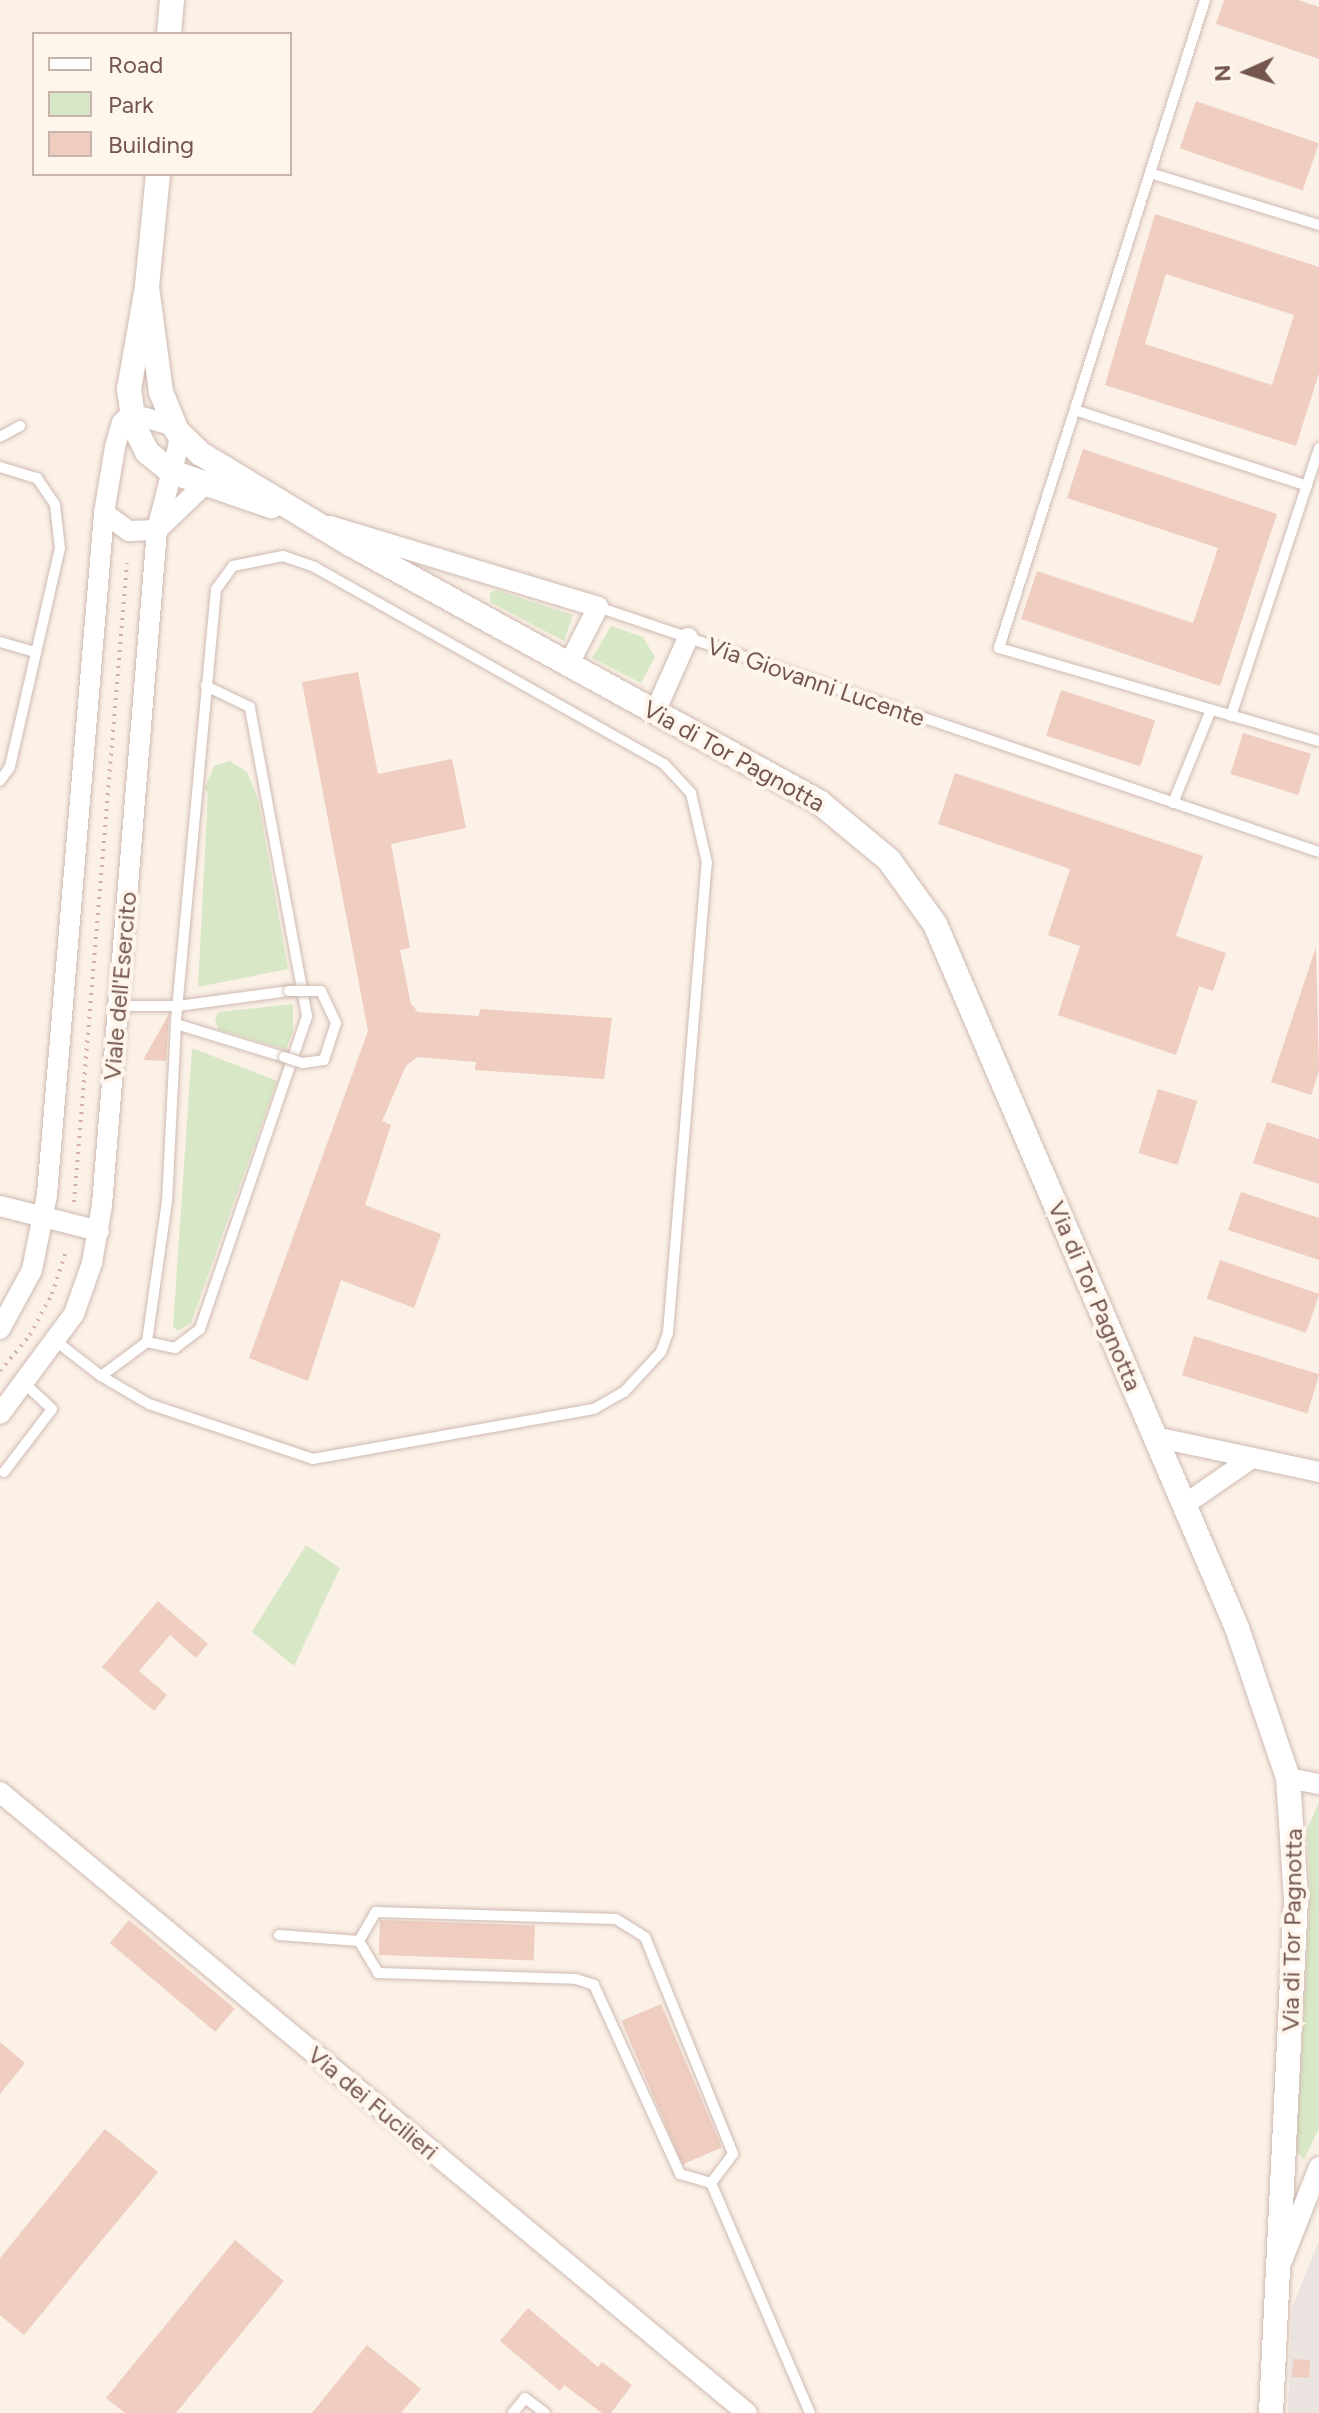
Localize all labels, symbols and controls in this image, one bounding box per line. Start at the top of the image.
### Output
legend [32,32,292,176]
north arrow [1207,32,1287,112]
text: Road [108,50,163,79]
text: N [1209,64,1236,82]
text: Park [108,90,154,119]
text: Building [108,130,194,159]
street label: Via Giovanni Lucente [704,631,928,733]
street label: Via di Tor Pagnotta [638,694,830,818]
street label: Viale dell'Esercito [97,890,143,1082]
street label: Via di Tor Pagnotta [1042,1197,1148,1395]
street label: Via di Tor Pagnotta [1276,1828,1308,2032]
street label: Via dei Fucilieri [302,2040,444,2166]

